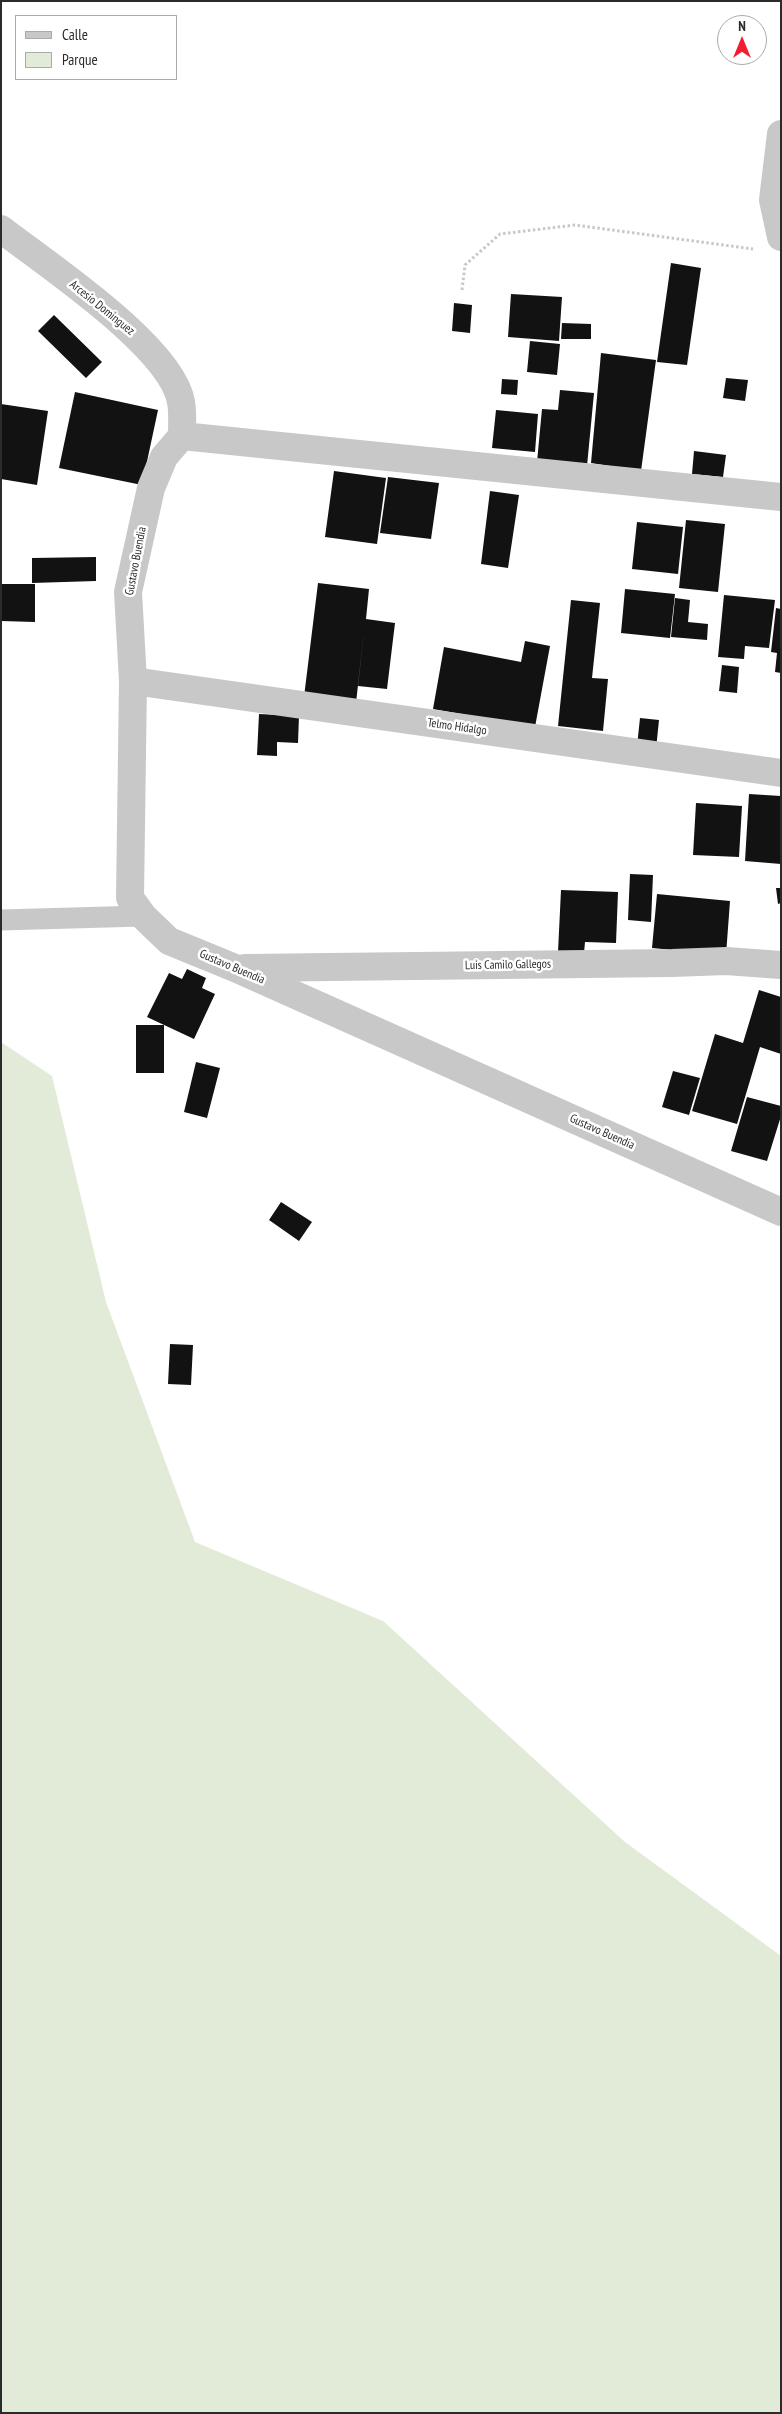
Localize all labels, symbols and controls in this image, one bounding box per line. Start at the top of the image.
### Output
legend [15,15,178,80]
north arrow [717,15,767,65]
text: N [738,17,746,35]
text: Calle [62,25,88,44]
text: Parque [62,50,98,69]
street label: Arcesio Dominguez [67,278,137,338]
street label: Gustavo Buendia [122,526,150,596]
street label: Telmo Hidalgo [426,716,488,738]
street label: Gustavo Buendia [197,947,267,987]
street label: Luis Camilo Gallegos [465,957,551,973]
street label: Gustavo Buendia [567,1111,637,1153]

